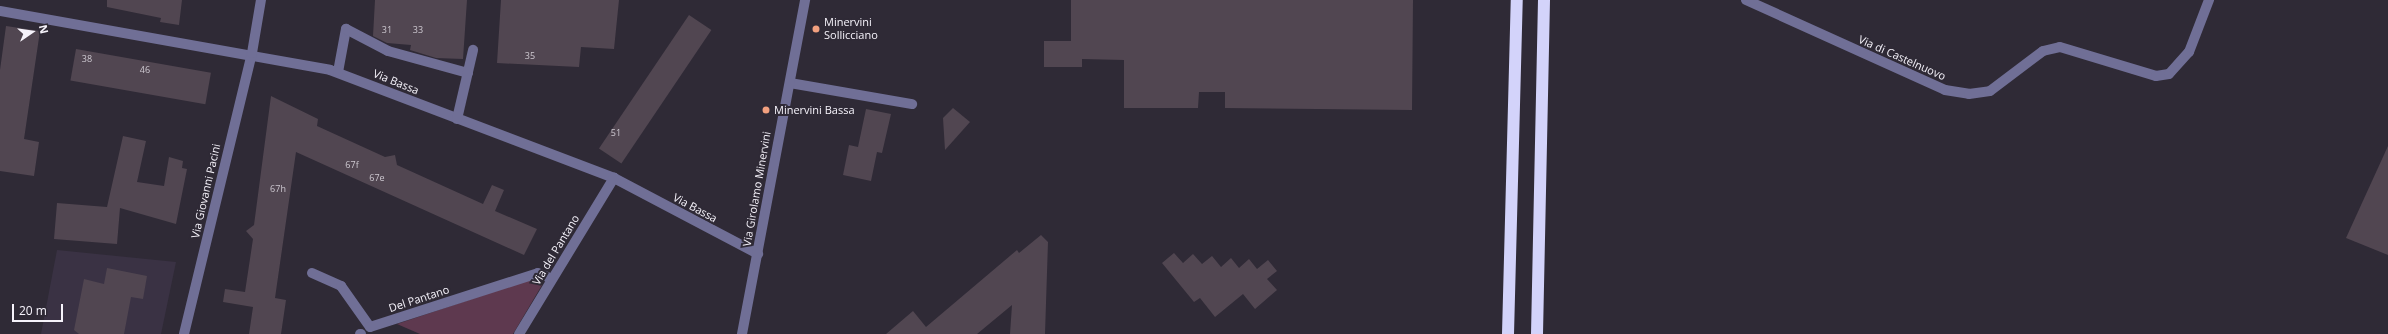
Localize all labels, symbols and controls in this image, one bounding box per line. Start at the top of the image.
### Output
north arrow [12,12,52,52]
place label: Minervini Sollicciano [824,16,878,42]
text: N [36,23,52,35]
marker: Minervini Sollicciano [811,24,821,34]
house number: 31 [382,25,392,35]
house number: 33 [413,25,423,35]
street label: Via di Castelnuovo [1856,33,1948,83]
house number: 35 [525,51,535,61]
house number: 38 [82,54,92,64]
house number: 46 [140,65,150,75]
street label: Via Bassa [371,67,421,97]
place label: Minervini Bassa [774,103,855,117]
marker: Minervini Bassa [761,105,771,115]
house number: 51 [611,128,621,138]
street label: Via Girolamo Minervini [740,130,774,248]
street label: Via Giovanni Pacini [189,142,223,240]
house number: 67f [345,160,359,170]
house number: 67e [369,173,385,183]
house number: 67h [270,184,286,194]
street label: Via Bassa [671,191,719,225]
street label: Via del Pantano [530,212,582,288]
street label: Del Pantano [387,283,451,315]
scale bar [14,296,65,322]
text: 20 m [19,302,47,319]

